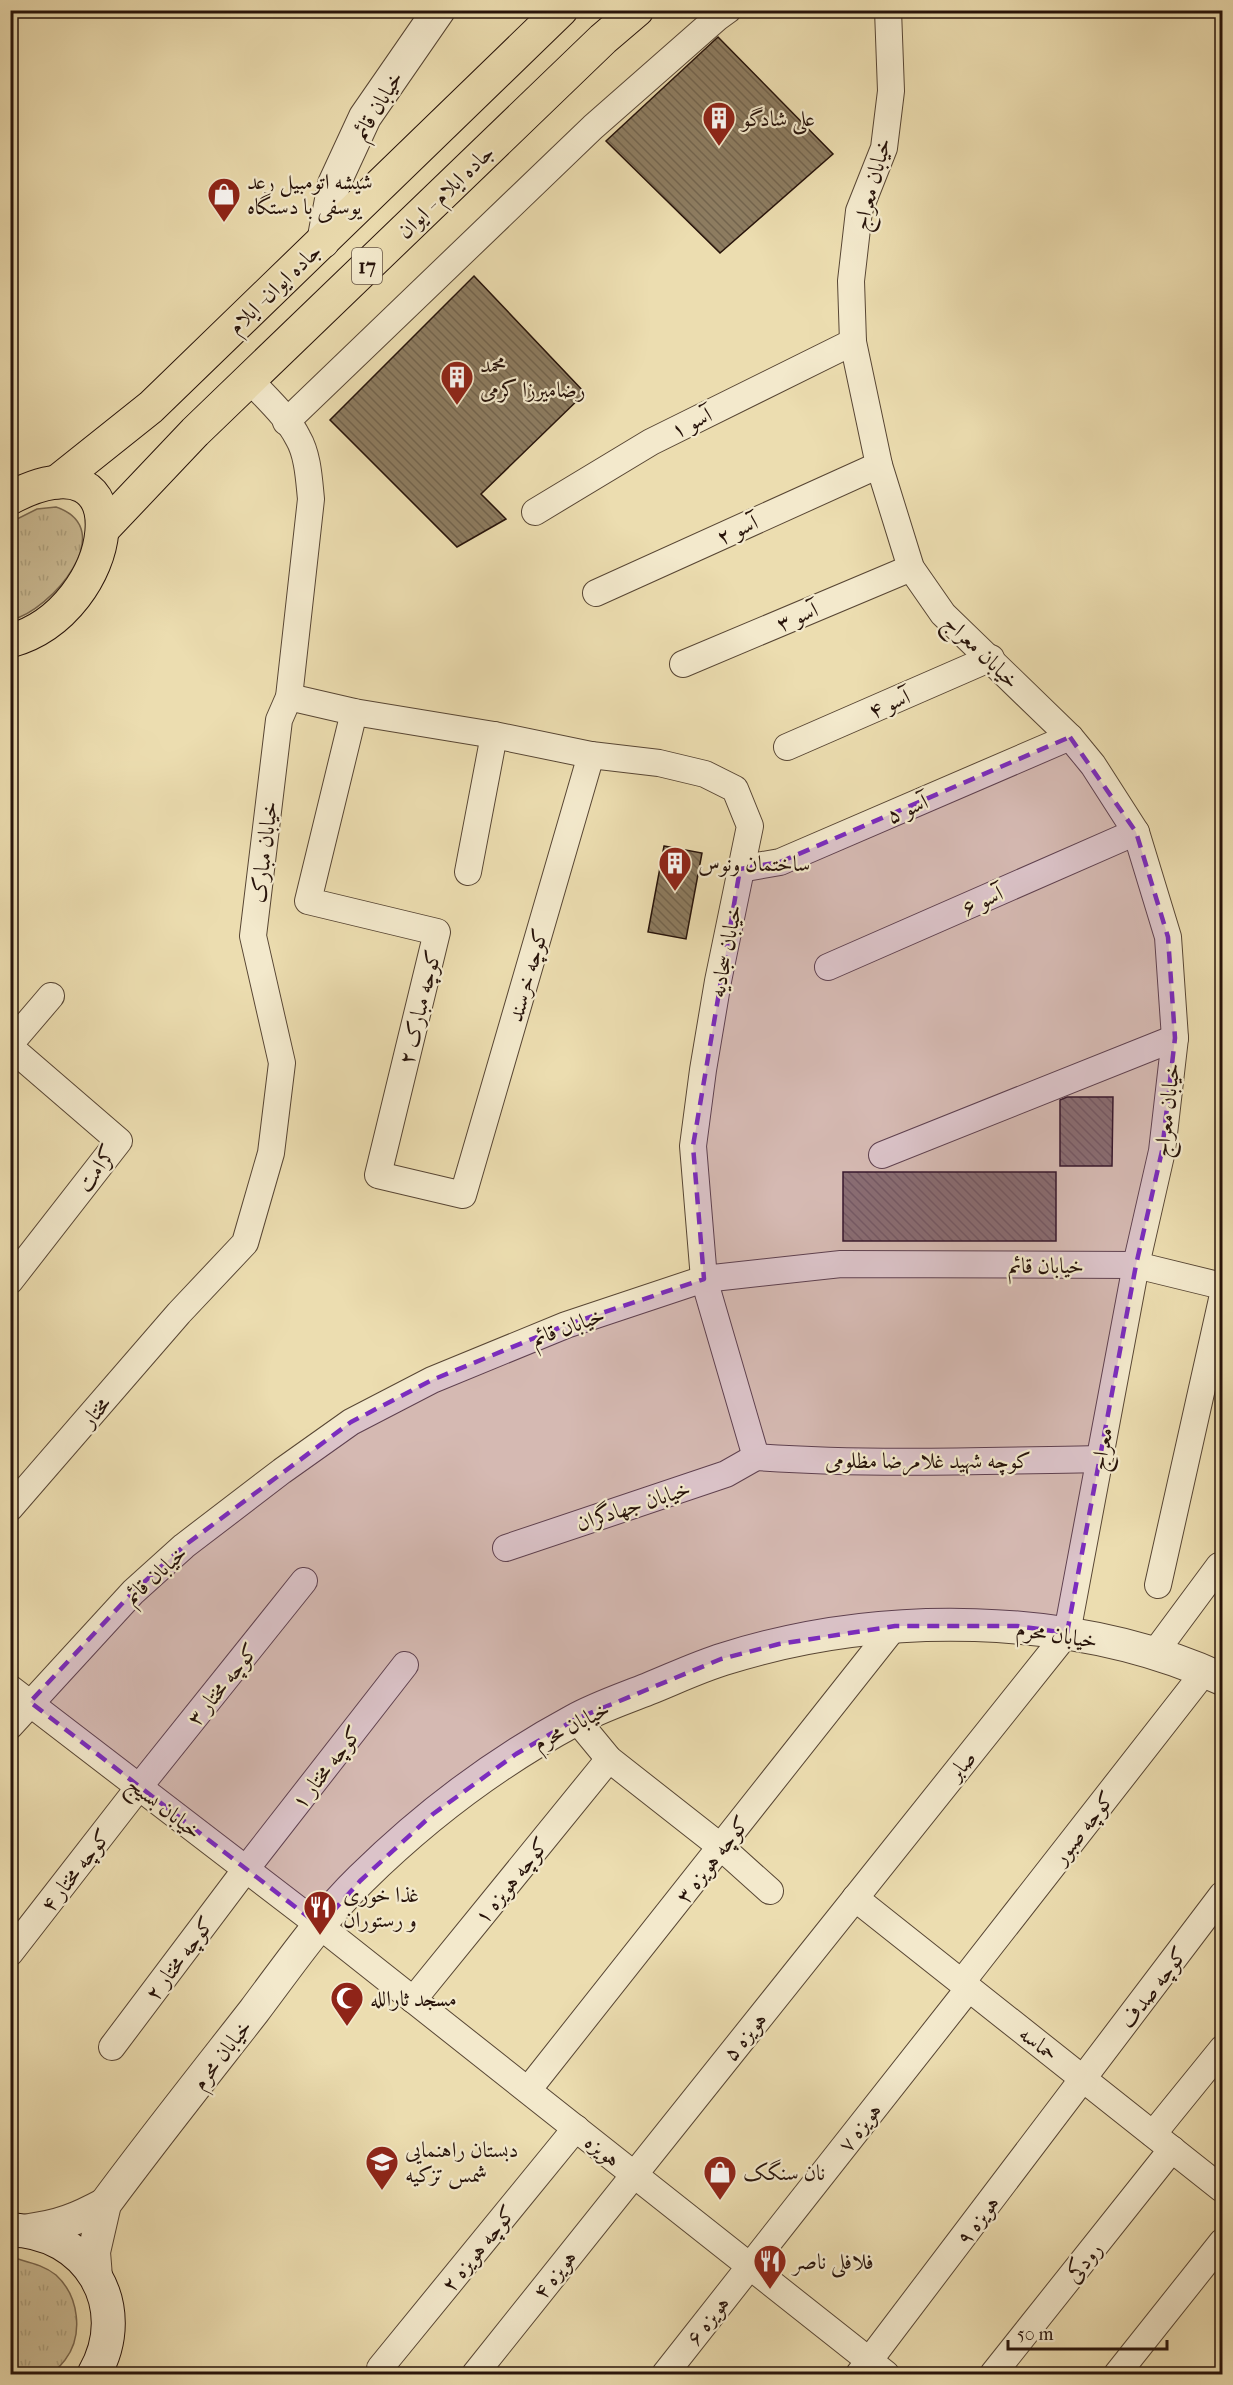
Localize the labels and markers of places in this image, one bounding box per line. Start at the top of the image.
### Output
building icon: علی شادگو [701,100,737,147]
place label: علی شادگو [740,106,815,135]
place label: شیشه اتومبیل رعد یوسفی با دستگاه [247,169,373,223]
shop icon: شیشه اتومبیل رعد یوسفی با دستگاه [206,176,242,223]
place label: محمد رضامیرزا کرمی [480,352,586,403]
building icon: محمد رضامیرزا کرمی [439,359,475,406]
building icon: ساختمان ونوس [657,845,693,892]
place label: ساختمان ونوس [698,851,810,877]
place label: غذا خوری و رستوران [343,1882,419,1933]
restaurant icon: غذا خوری و رستوران [302,1889,338,1936]
mosque icon: مسجد ثارالله [329,1980,365,2027]
place label: مسجد ثارالله [370,1986,457,2012]
place label: دبستان راهنمایی شمس تزکیه [405,2137,518,2190]
school or university icon: دبستان راهنمایی شمس تزکیه [364,2144,400,2191]
shop icon: نان سنگک [702,2154,738,2201]
place label: نان سنگک [743,2159,825,2186]
restaurant icon: فلافلی ناصر [752,2243,788,2290]
place label: فلافلی ناصر [791,2249,874,2278]

